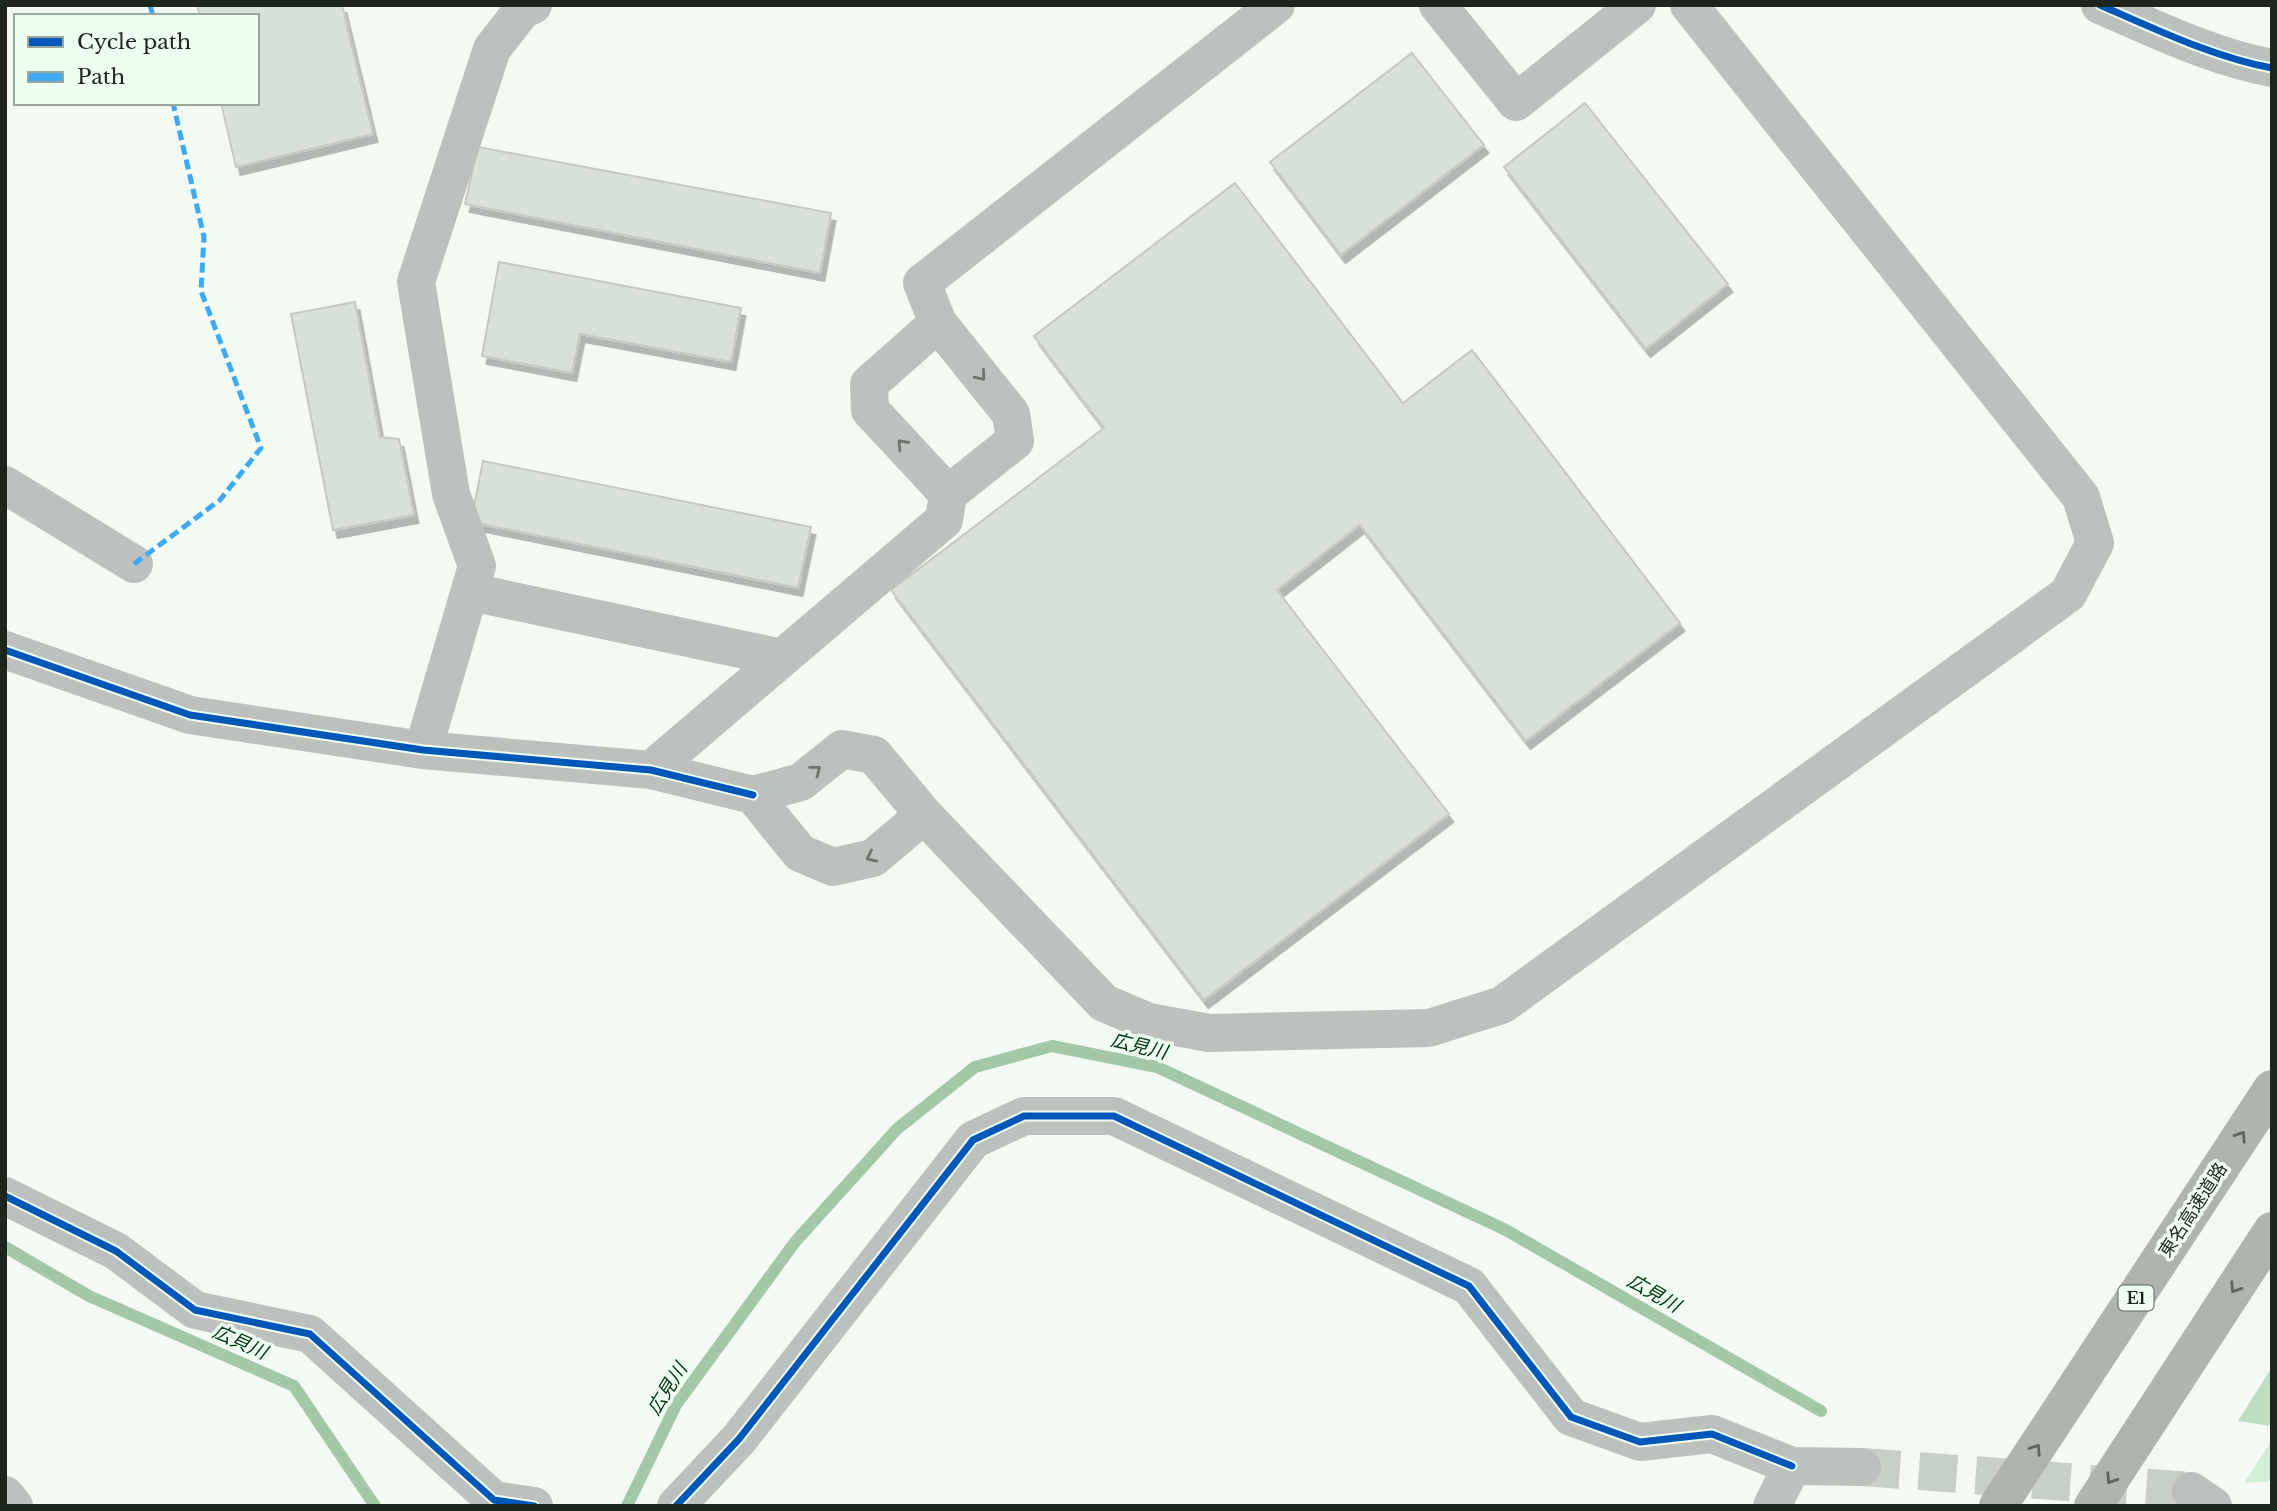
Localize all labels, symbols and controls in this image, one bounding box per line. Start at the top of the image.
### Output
legend [14,14,259,105]
text: Cycle path [77,29,191,55]
text: Path [77,64,125,90]
one-way arrow [973,368,985,381]
one-way arrow [898,439,910,452]
one-way arrow [807,766,820,778]
one-way arrow [865,848,878,862]
water label: 広見川 [1109,1028,1171,1065]
one-way arrow [2233,1130,2246,1143]
street label: 東名高速道路 [2154,1159,2232,1261]
water label: 広見川 [1624,1269,1686,1318]
one-way arrow [2230,1280,2243,1293]
road number: E1 [2118,1286,2154,1310]
water label: 広貝川 [209,1320,273,1365]
water label: 広見川 [642,1357,693,1419]
one-way arrow [2028,1444,2041,1457]
one-way arrow [2106,1471,2119,1484]

